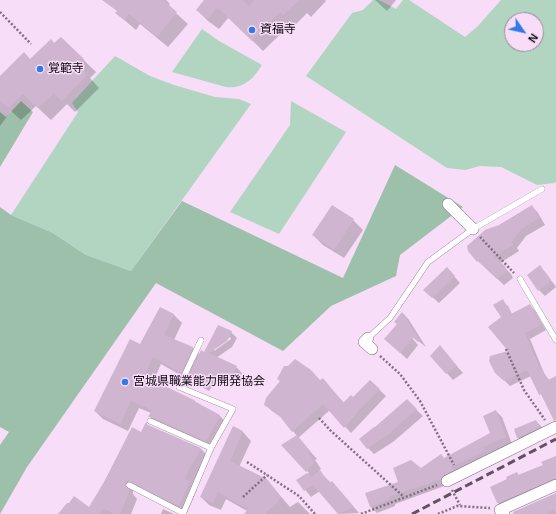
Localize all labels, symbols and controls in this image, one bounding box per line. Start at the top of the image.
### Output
north arrow [504,12,544,52]
place label: 資福寺 [260,23,296,37]
marker: 資福寺 [247,25,257,35]
text: N [526,31,540,45]
place label: 覚範寺 [48,62,84,76]
marker: 覚範寺 [35,64,45,74]
place label: 宮城県職業能力開発協会 [133,375,265,389]
marker: 宮城県職業能力開発協会 [120,377,130,387]

